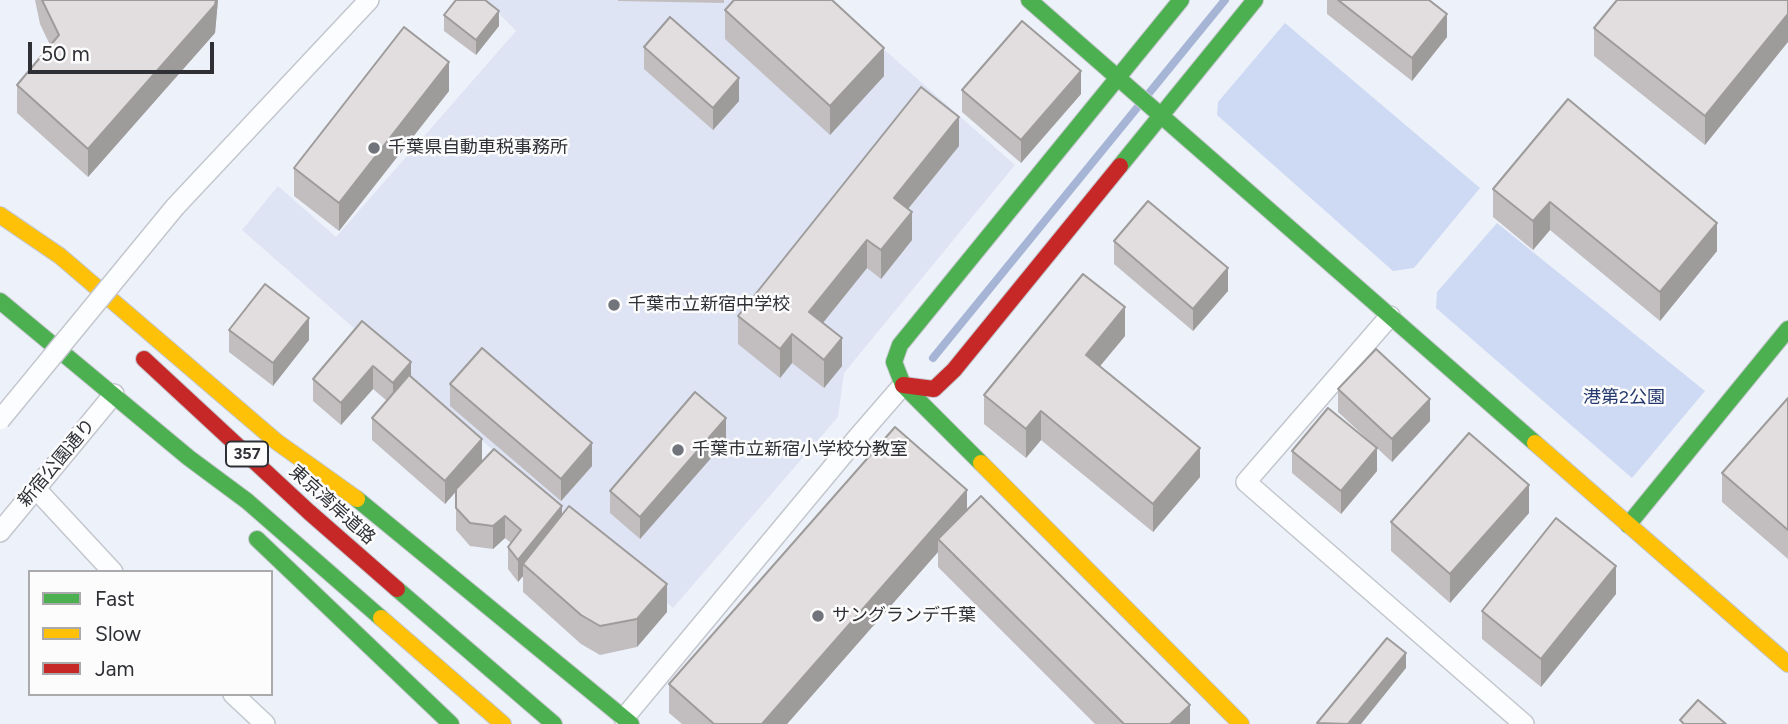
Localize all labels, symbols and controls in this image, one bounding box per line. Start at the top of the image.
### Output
scale bar [32,28,217,72]
text: 50 m [41,41,90,66]
place label: 千葉県自動車税事務所 [388,137,568,159]
marker: 千葉県自動車税事務所 [366,140,382,156]
place label: 千葉市立新宿中学校 [628,294,790,316]
marker: 千葉市立新宿中学校 [606,297,622,313]
park label: 港第2公園 [1583,387,1665,409]
street label: 新宿公園通り [14,415,100,511]
place label: 千葉市立新宿小学校分教室 [692,439,908,461]
road number: 357 [226,442,268,467]
marker: 千葉市立新宿小学校分教室 [670,442,686,458]
street label: 東京湾岸道路 [285,461,379,549]
legend [28,570,273,696]
text: Fast [95,586,135,611]
place label: サングランデ千葉 [832,605,976,627]
marker: サングランデ千葉 [810,608,826,624]
text: Slow [95,621,141,646]
text: Jam [95,656,134,681]

